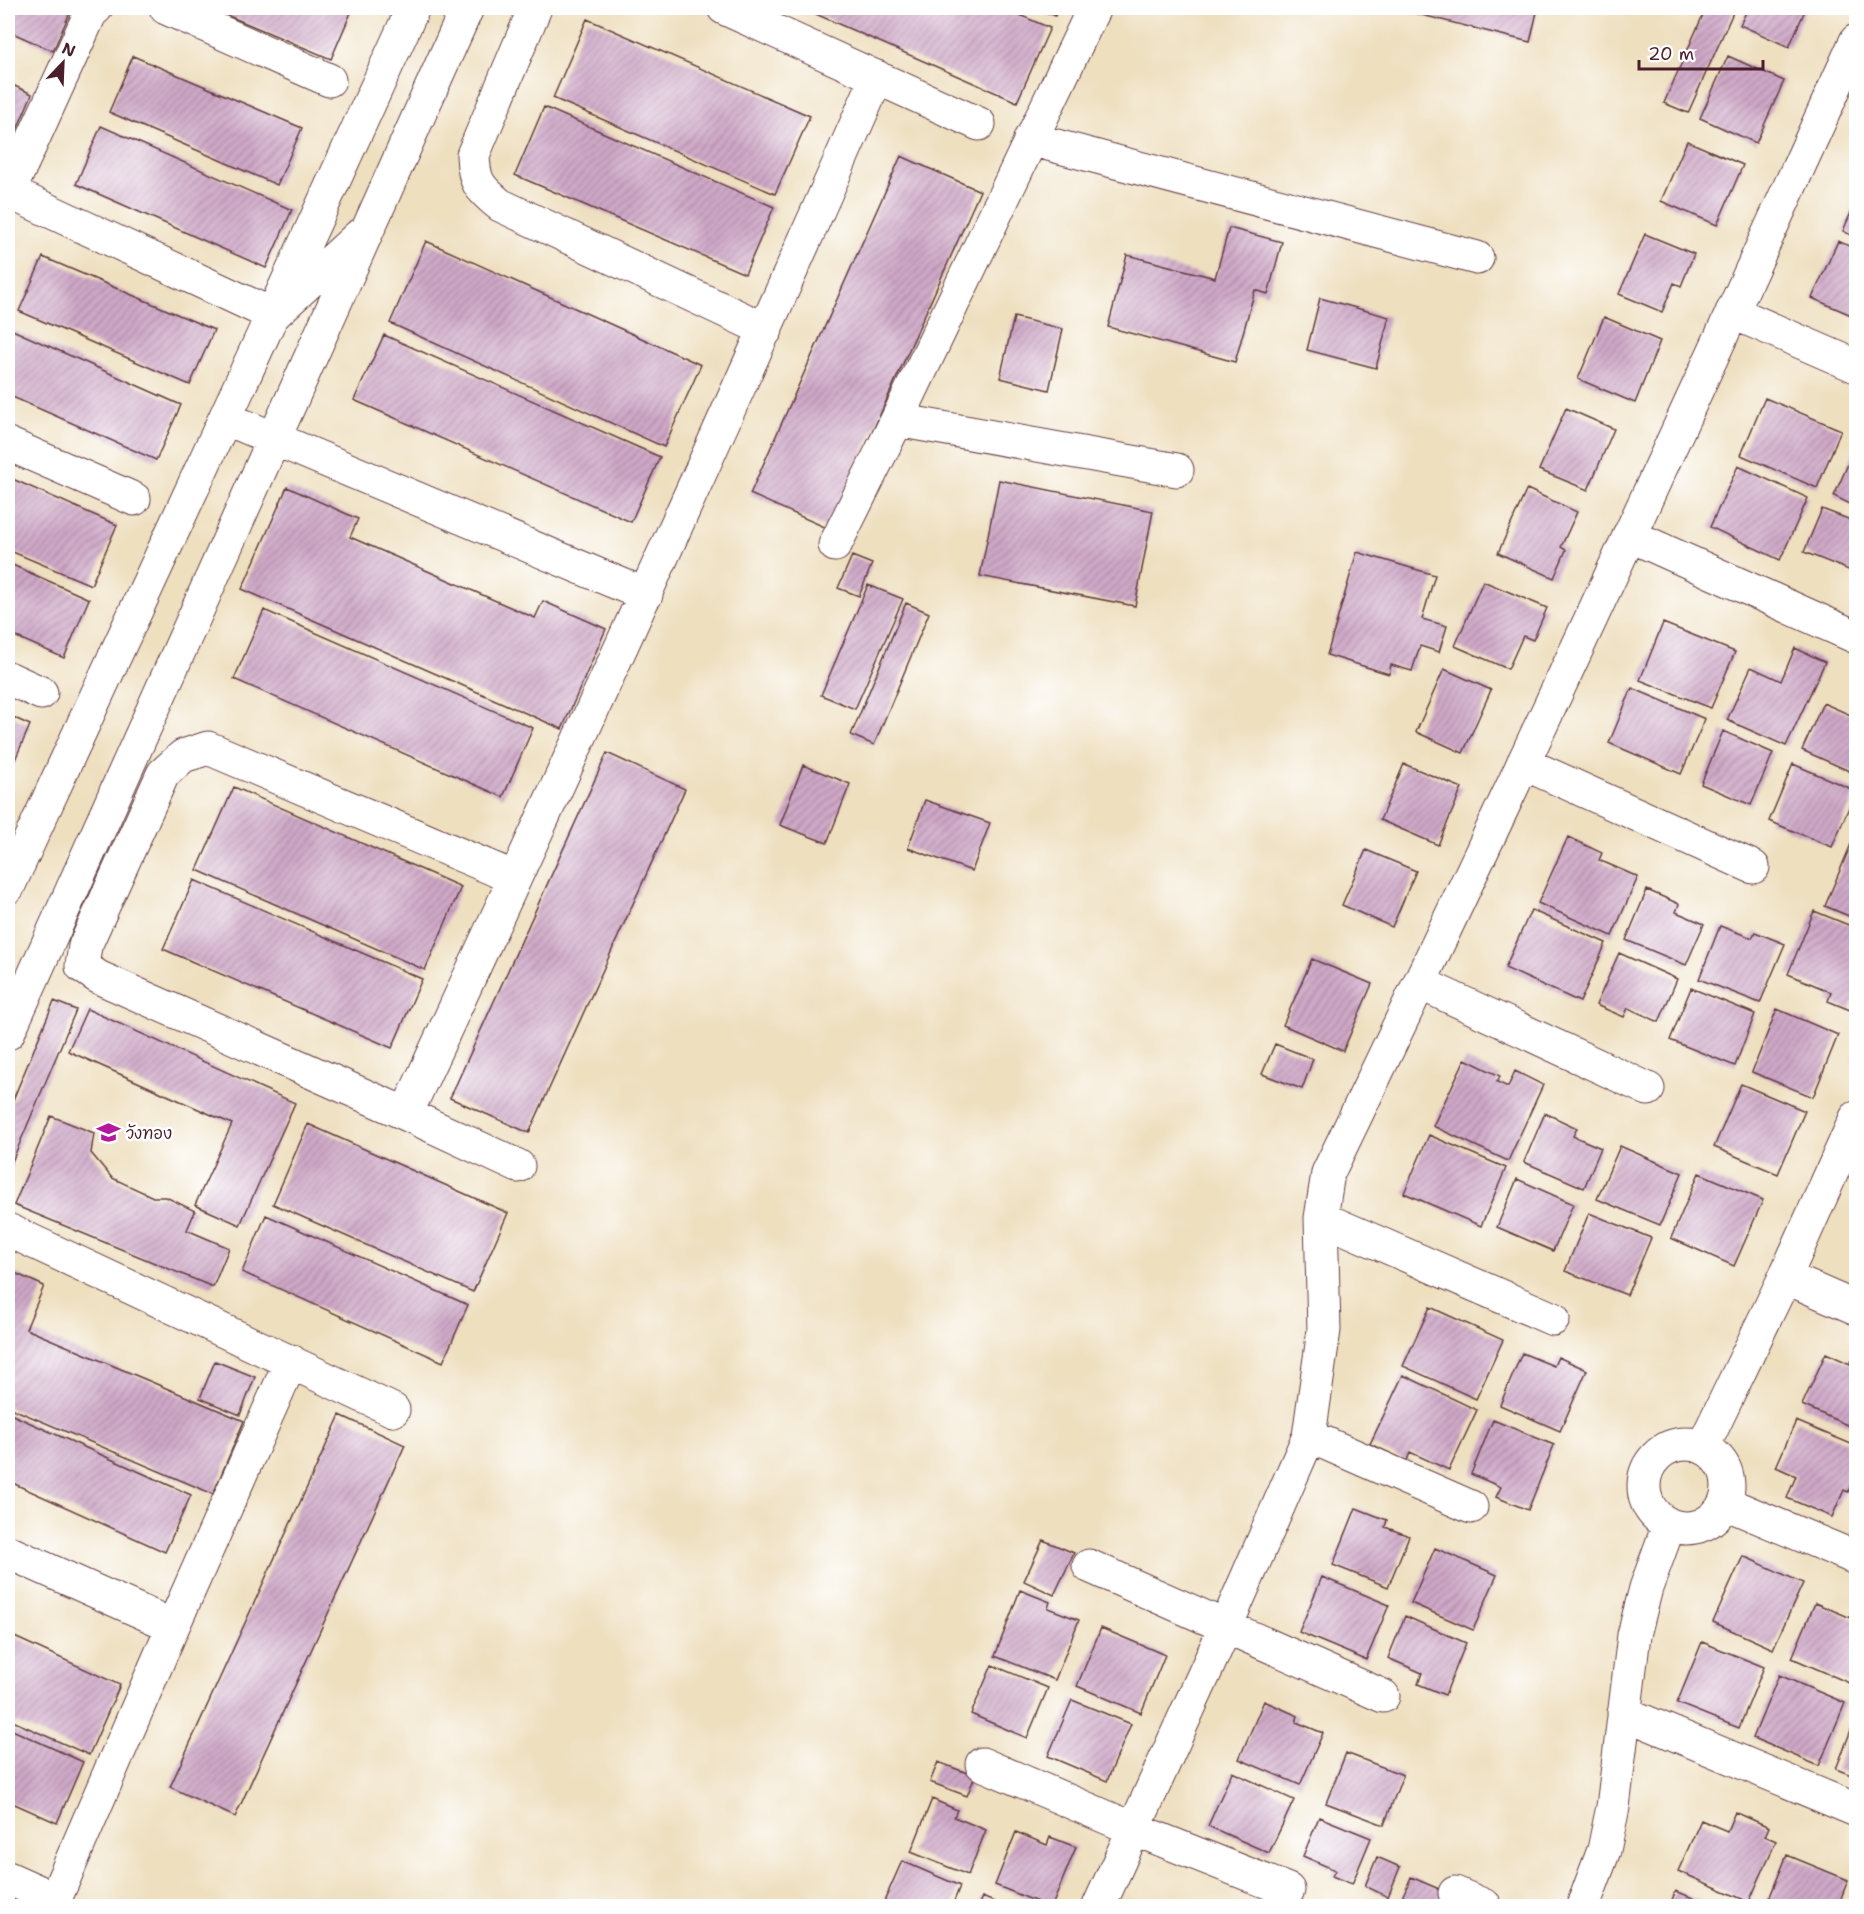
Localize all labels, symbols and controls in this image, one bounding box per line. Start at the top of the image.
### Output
north arrow [33,33,93,93]
scale bar [1639,33,1764,71]
text: N [59,38,79,62]
text: 20 m [1648,42,1694,66]
school or university icon: วังทอง [95,1120,121,1146]
place label: วังทอง [126,1123,172,1144]

